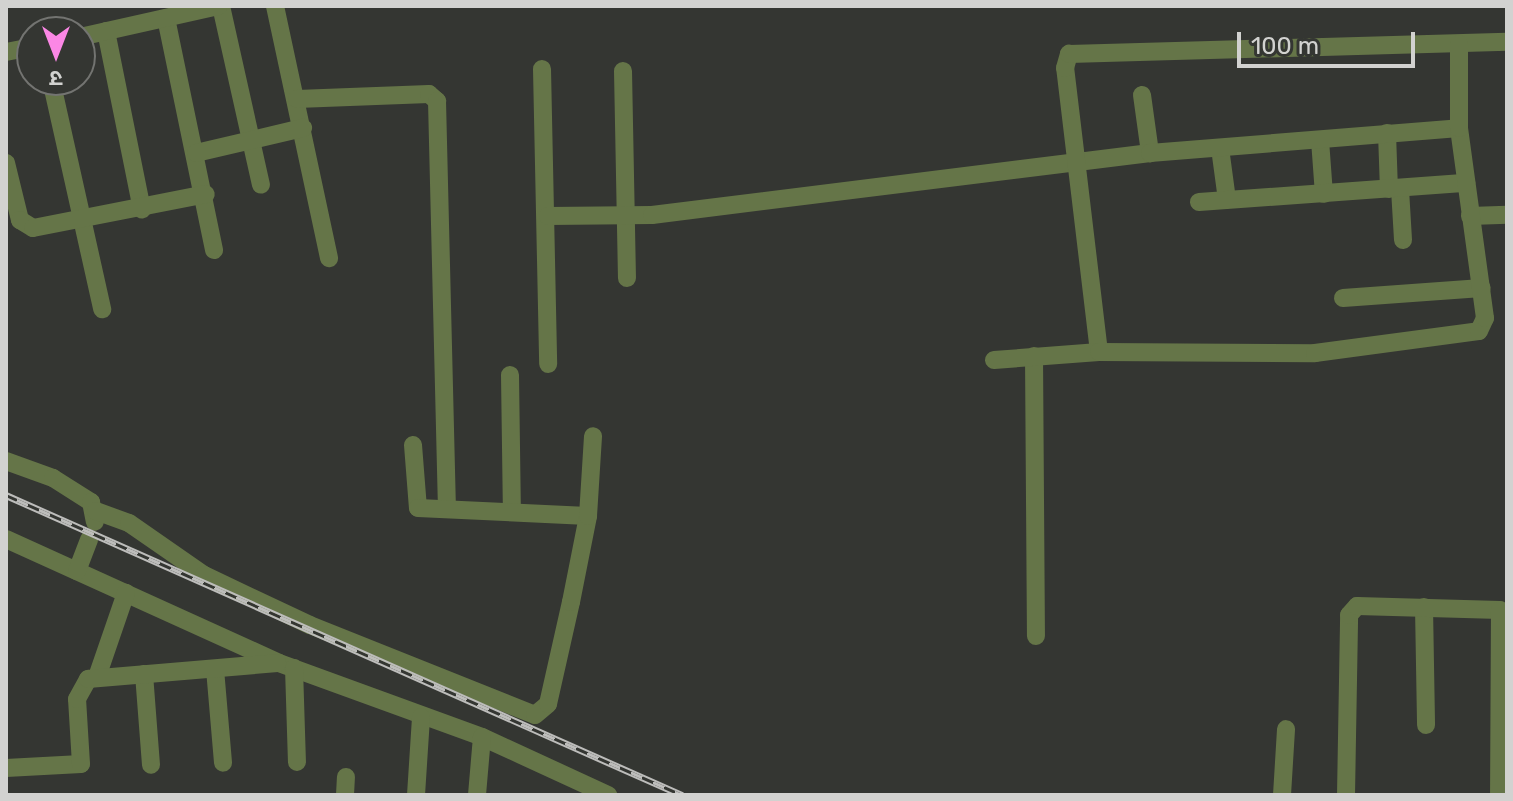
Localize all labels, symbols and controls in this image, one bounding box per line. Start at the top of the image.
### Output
north arrow [16,16,96,96]
scale bar [1241,16,1419,66]
text: 100 m [1251,32,1319,60]
text: उ [50,65,62,92]

